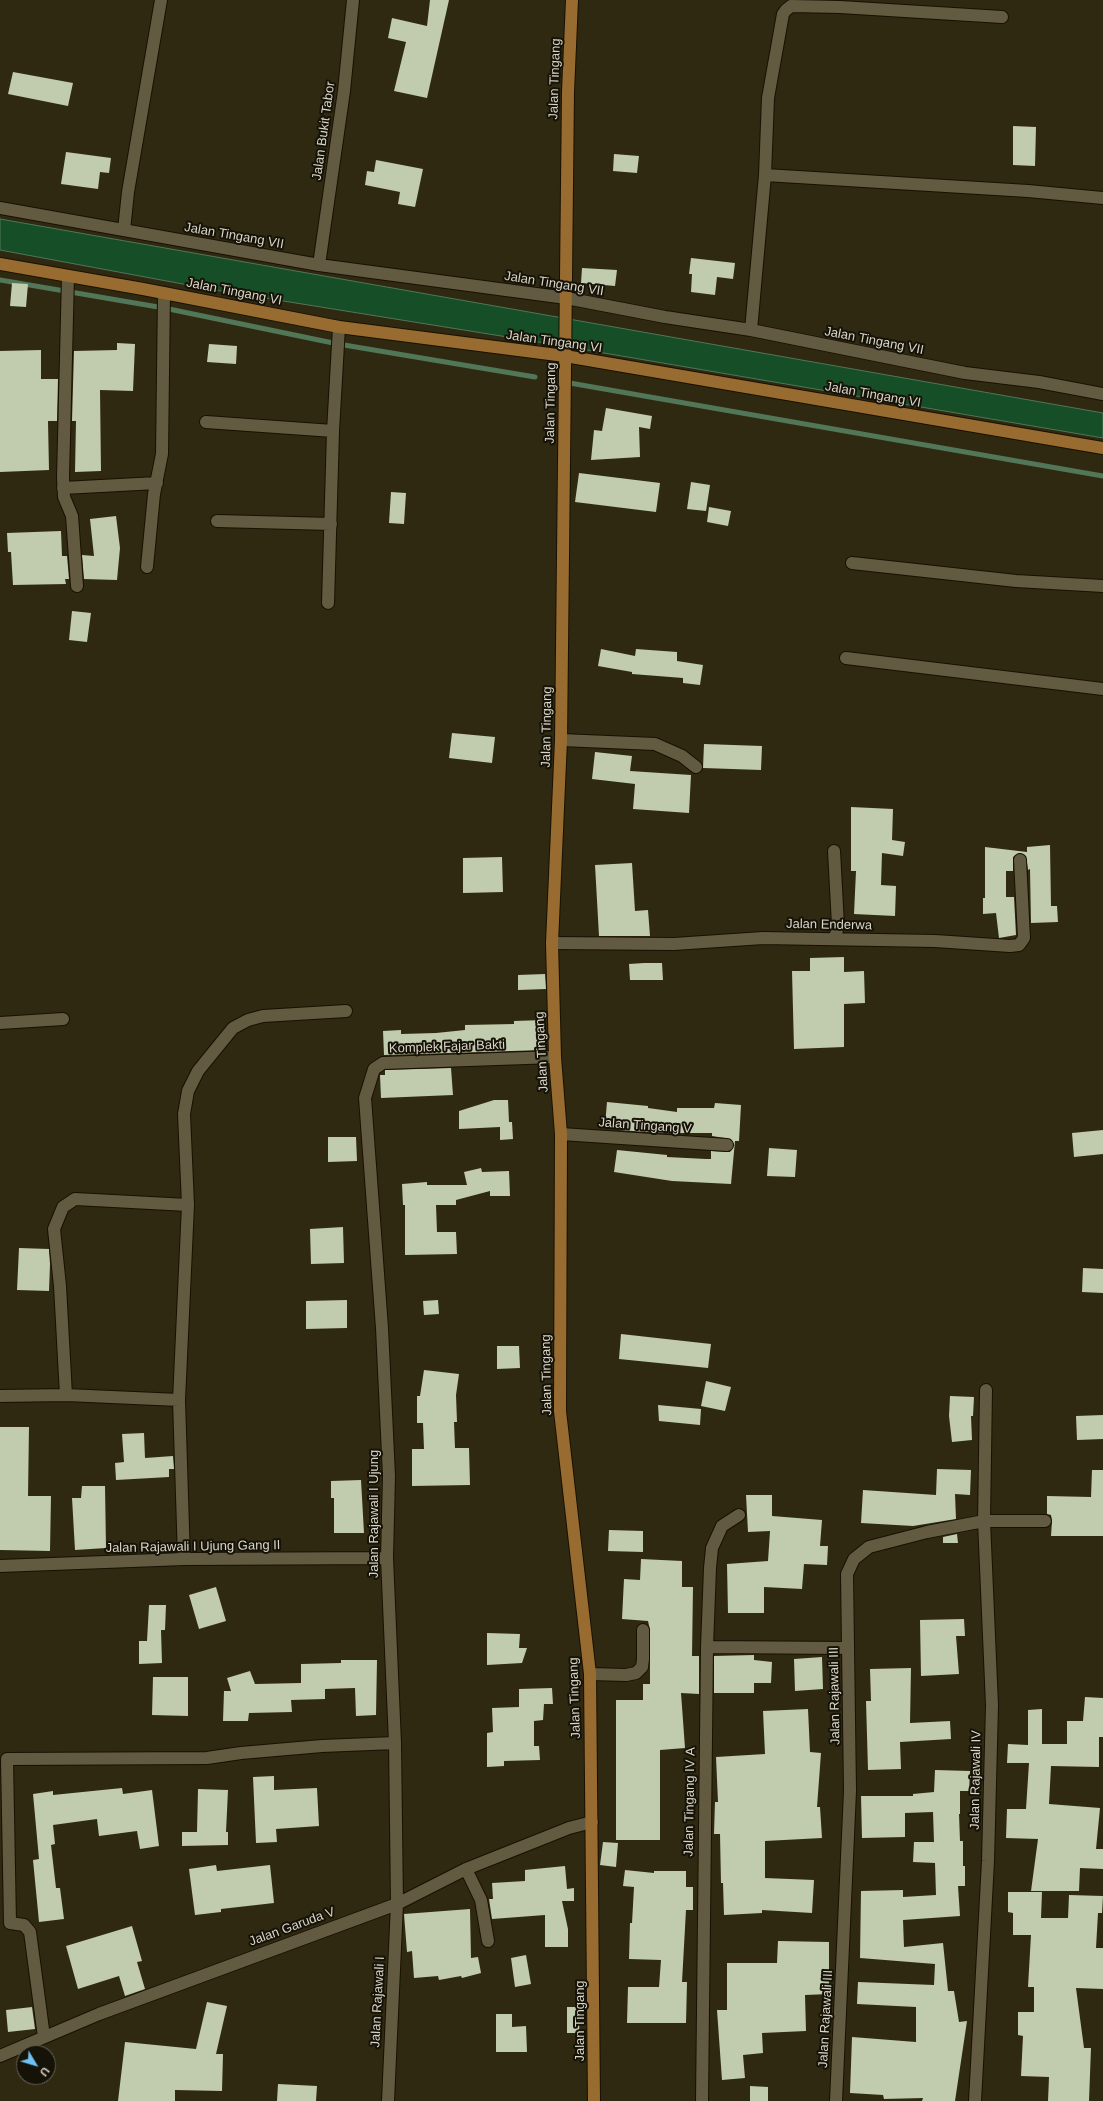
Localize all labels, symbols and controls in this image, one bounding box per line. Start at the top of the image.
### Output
street label: Jalan Tingang [546,38,564,120]
street label: Jalan Bukit Tabor [309,81,339,181]
street label: Jalan Tingang VII [183,220,285,252]
street label: Jalan Tingang VII [503,268,605,300]
street label: Jalan Tingang VI [185,275,283,309]
street label: Jalan Tingang VII [823,324,925,358]
street label: Jalan Tingang VI [505,328,603,356]
street label: Jalan Tingang [542,362,560,444]
street label: Jalan Tingang VI [824,379,922,411]
street label: Jalan Tingang [538,686,556,768]
street label: Jalan Enderwa [786,916,872,934]
street label: Jalan Tingang [532,1011,552,1093]
street label: Komplek Fajar Bakti [389,1037,505,1057]
street label: Jalan Tingang V [598,1115,692,1137]
street label: Jalan Tingang [538,1334,556,1416]
street label: Jalan Rajawali I Ujung [366,1450,382,1578]
street label: Jalan Rajawali I Ujung Gang II [105,1538,281,1556]
street label: Jalan Rajawali III [826,1647,844,1745]
street label: Jalan Tingang [566,1657,584,1739]
street label: Jalan Rajawali IV [967,1730,985,1830]
street label: Jalan Tingang IV A [681,1747,699,1857]
street label: Jalan Garuda V [247,1904,337,1950]
street label: Jalan Rajawali I [368,1956,388,2048]
street label: Jalan Rajawali III [816,1970,836,2068]
street label: Jalan Tingang [572,1980,588,2062]
north arrow [16,2045,56,2085]
text: U [37,2065,52,2079]

